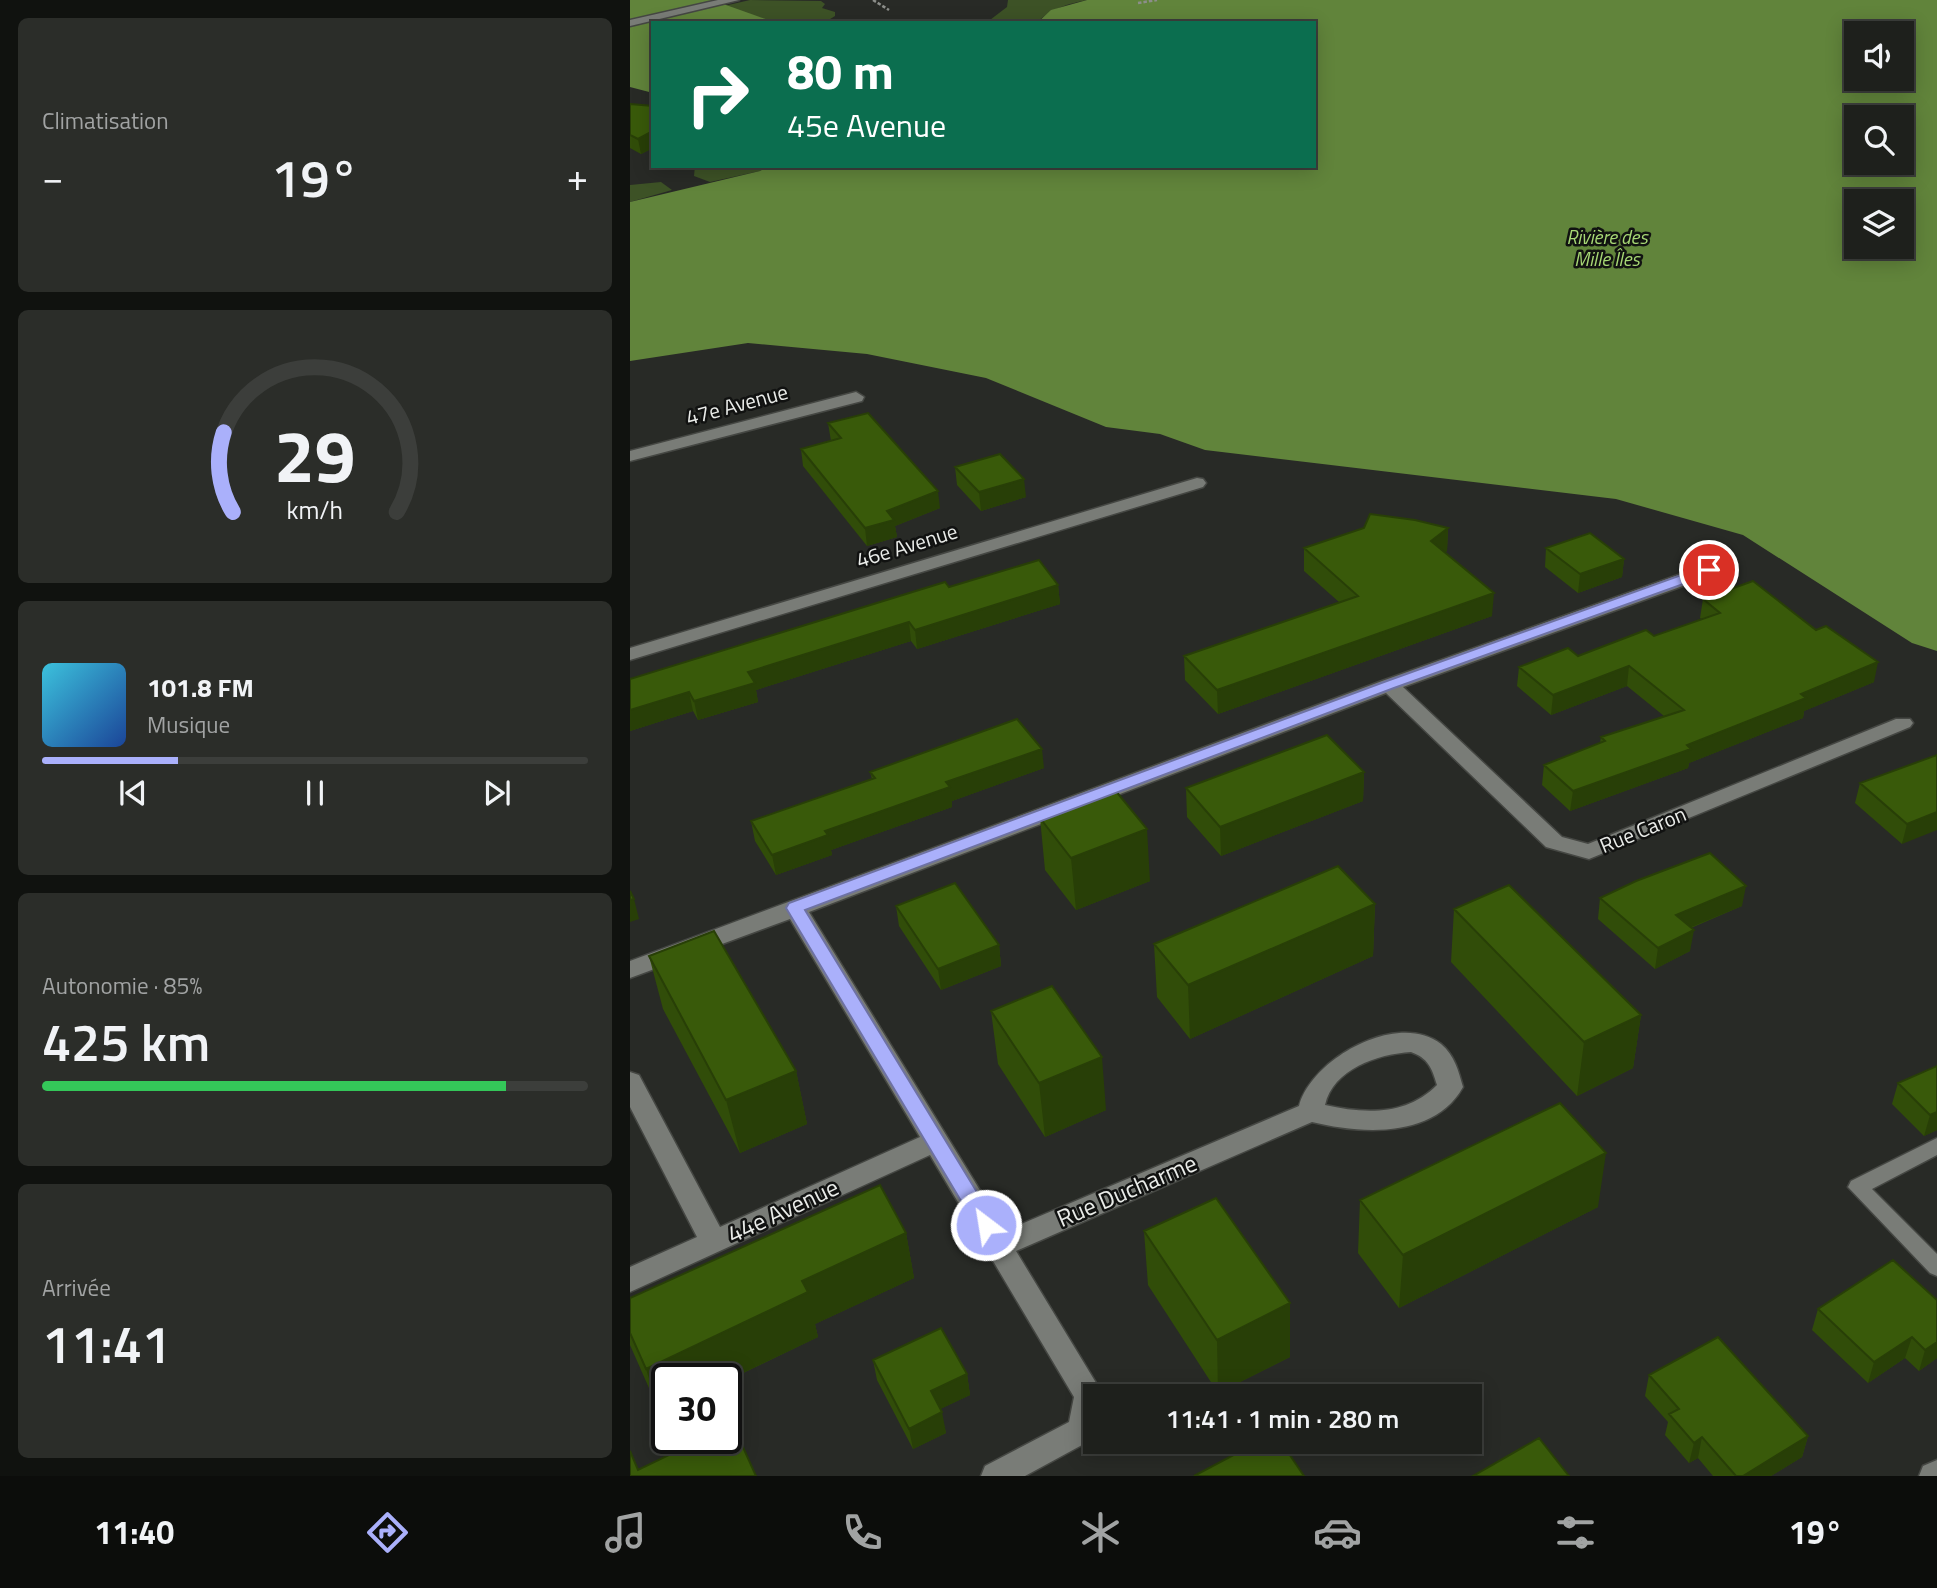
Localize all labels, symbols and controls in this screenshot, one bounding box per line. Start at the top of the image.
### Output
map controls [1844,21,1914,259]
button: sound [1844,21,1914,91]
text: 80 m [787,33,894,108]
icon: right [672,49,763,140]
text: 45e Avenue [787,101,946,149]
text: Climatisation [42,103,169,138]
button: search [1844,105,1914,175]
text: 19° [271,138,359,217]
text: − [42,148,63,206]
text: + [567,148,588,206]
button: layers [1844,189,1914,259]
water label: Rivière des Mille Îles [1566,222,1649,273]
street label: 47e Avenue [682,375,791,433]
text: 29 [274,401,356,511]
text: km/h [287,491,343,529]
street label: 46e Avenue [852,514,961,576]
pin [1679,540,1739,600]
icon: arrive [1690,551,1728,589]
text: 101.8 FM [147,668,254,707]
text: Musique [147,707,230,742]
icon: previous [114,774,152,812]
icon: pause [296,774,334,812]
icon: next [478,774,516,812]
street label: Rue Caron [1595,797,1691,861]
text: Autonomie · 85% [42,968,202,1003]
text: 425 km [42,1002,210,1081]
street label: Rue Ducharme [1051,1144,1202,1236]
street label: 44e Avenue [721,1169,844,1252]
position arrow [949,1188,1023,1262]
text: Arrivée [42,1270,111,1305]
text: 11:41 [42,1304,171,1383]
speed limit sign: 30 [651,1363,742,1454]
text: 11:41 · 1 min · 280 m [1166,1399,1399,1438]
text: 11:40 [94,1508,174,1556]
icon: directions [363,1508,412,1557]
icon: music [601,1508,650,1557]
icon: phone [838,1508,887,1557]
icon: climate [1076,1508,1125,1557]
icon: car [1313,1508,1362,1557]
icon: filters [1551,1508,1600,1557]
text: 19° [1789,1508,1843,1556]

